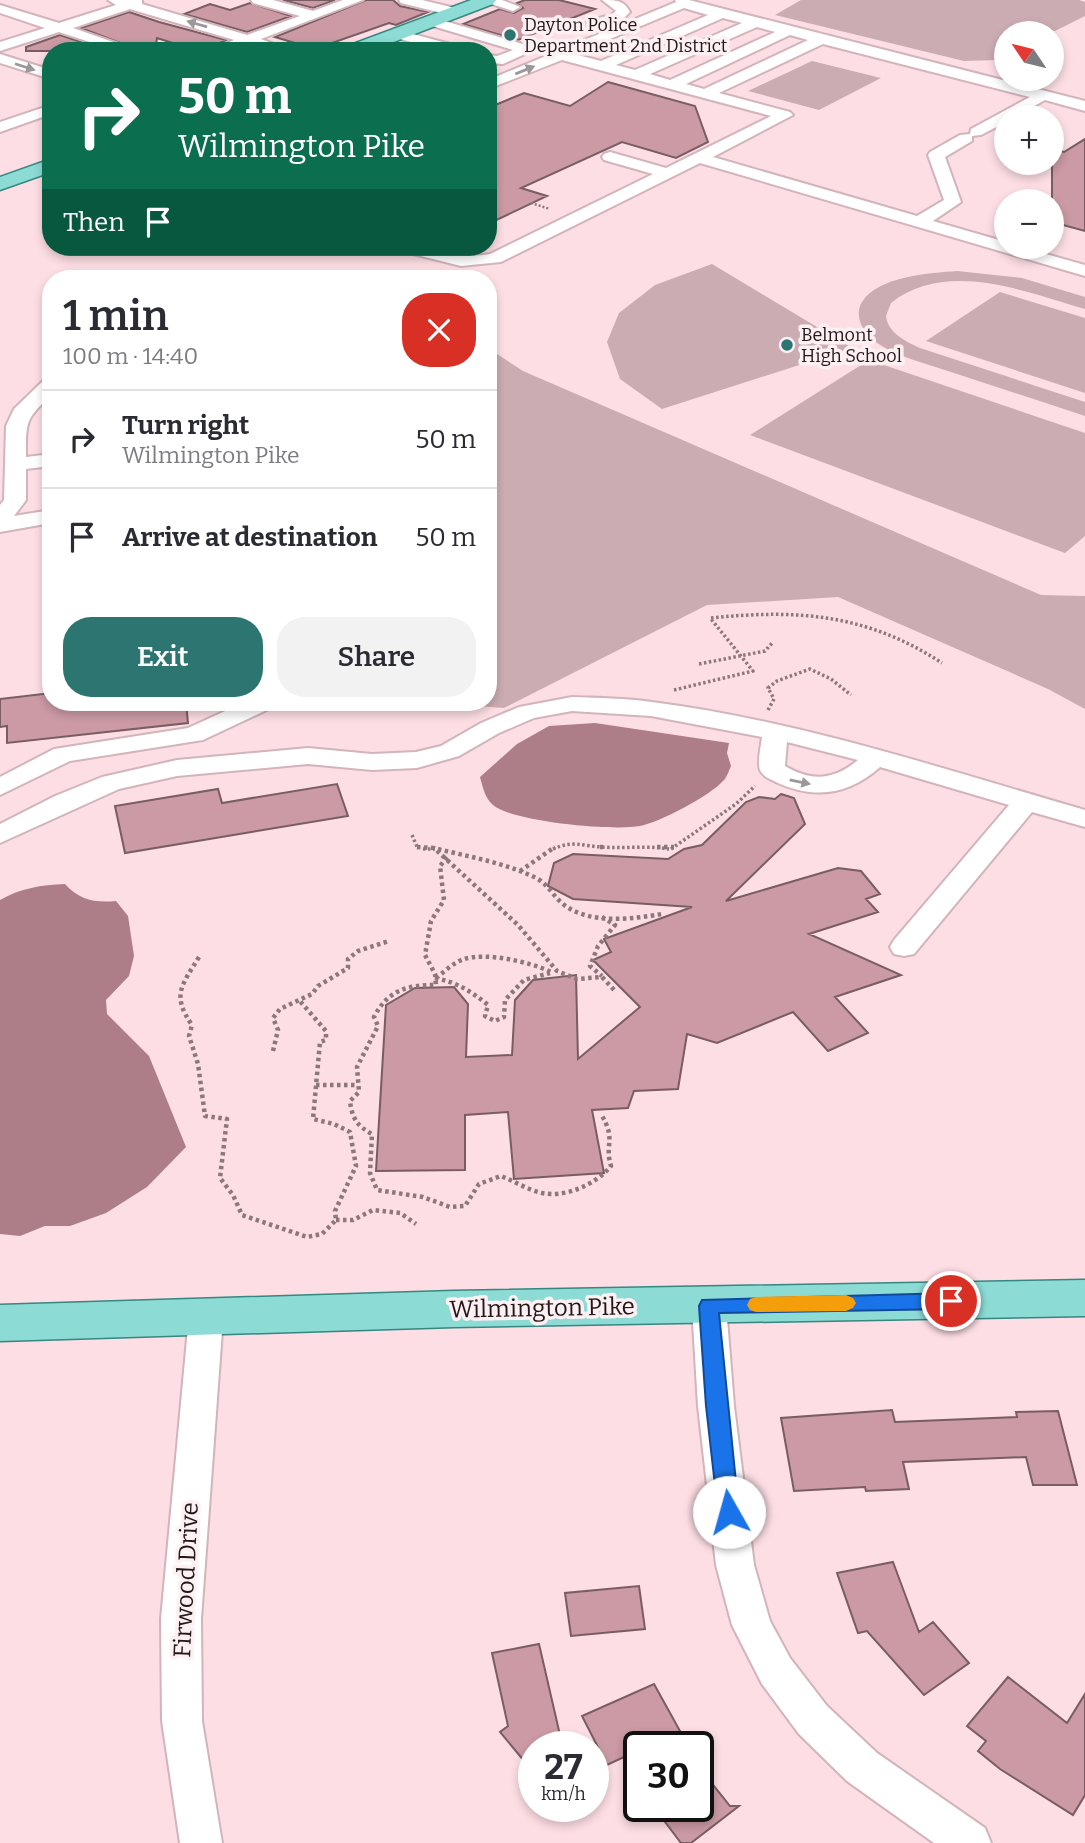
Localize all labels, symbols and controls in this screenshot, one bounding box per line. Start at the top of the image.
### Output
place label: Dayton Police Department 2nd District [524,14,728,57]
one-way arrow [187,19,208,29]
north arrow [994,21,1064,91]
map controls [994,21,1064,259]
marker: Dayton Police Department 2nd District [502,27,518,43]
one-way arrow [15,62,36,72]
one-way arrow [514,64,535,75]
text: 50 m [178,67,291,126]
icon: right [63,70,154,161]
button: + [994,105,1064,175]
text: Wilmington Pike [178,127,425,165]
button: − [994,189,1064,259]
icon: arrive [139,203,177,241]
text: Then [63,207,125,238]
text: 1 min [63,291,169,341]
button: close [402,293,476,367]
place label: Belmont High School [801,324,902,367]
marker: Belmont High School [779,337,795,353]
text: 100 m · 14:40 [63,342,198,370]
text: Turn right [122,410,249,441]
icon: right [63,420,101,458]
text: 50 m [415,424,476,455]
text: Wilmington Pike [122,441,300,469]
icon: arrive [63,518,101,556]
text: Arrive at destination [122,522,377,553]
text: 50 m [415,522,476,553]
button: Exit [63,617,263,697]
button: Share [277,617,476,697]
one-way arrow [789,776,811,787]
pin [921,1271,981,1331]
icon: arrive [932,1282,970,1320]
street label: Wilmington Pike [449,1292,635,1324]
position arrow [692,1475,766,1549]
street label: Firwood Drive [168,1502,204,1658]
speed limit sign: 30 [623,1731,714,1822]
text: 27 [544,1746,583,1788]
text: km/h [541,1783,586,1805]

